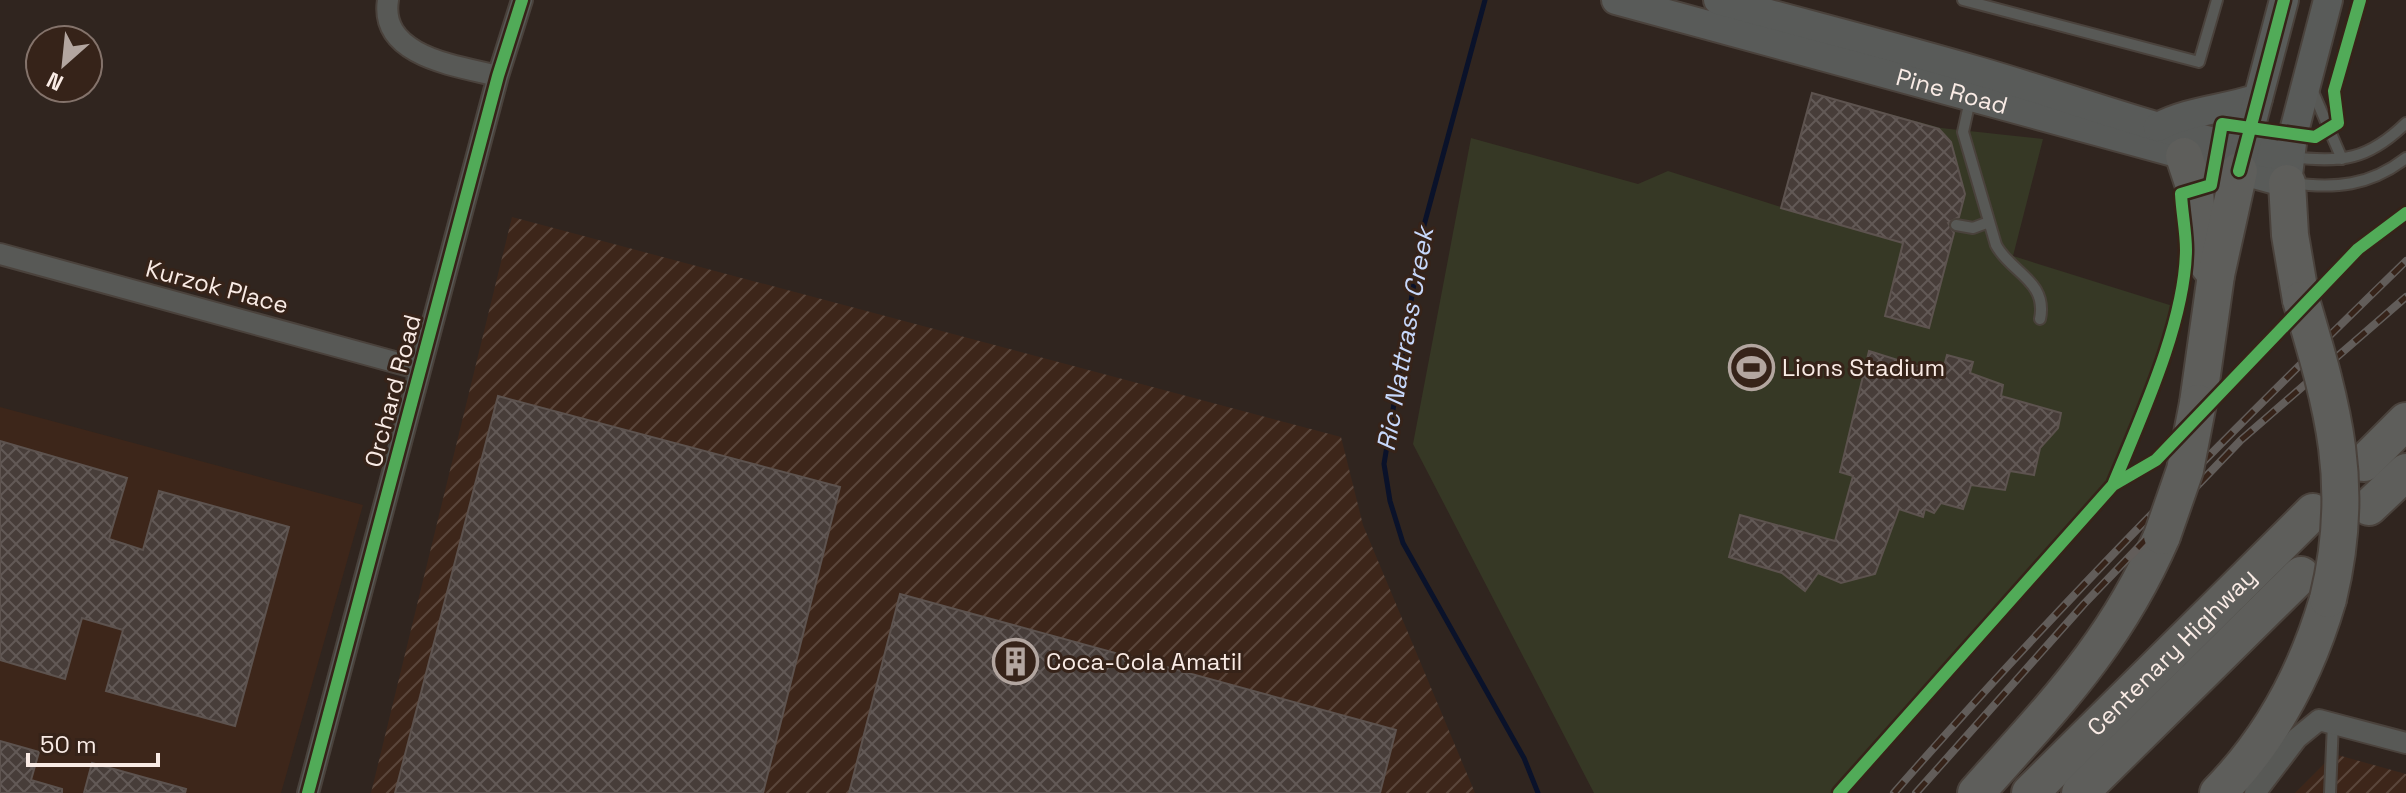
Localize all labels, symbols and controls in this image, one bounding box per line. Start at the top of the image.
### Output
north arrow [24,24,104,104]
street label: Pine Road [1893,61,2011,121]
text: N [42,66,68,98]
water label: Ric Nattrass Creek [1369,221,1442,454]
street label: Kurzok Place [142,253,292,320]
street label: Orchard Road [357,311,428,471]
sports icon: Lions Stadium [1727,344,1775,392]
place label: Lions Stadium [1782,352,1945,383]
street label: Centenary Highway [2080,561,2263,742]
building icon: Coca-Cola Amatil [991,638,1039,686]
place label: Coca-Cola Amatil [1046,646,1242,677]
scale bar [28,717,158,767]
text: 50 m [40,729,97,760]

